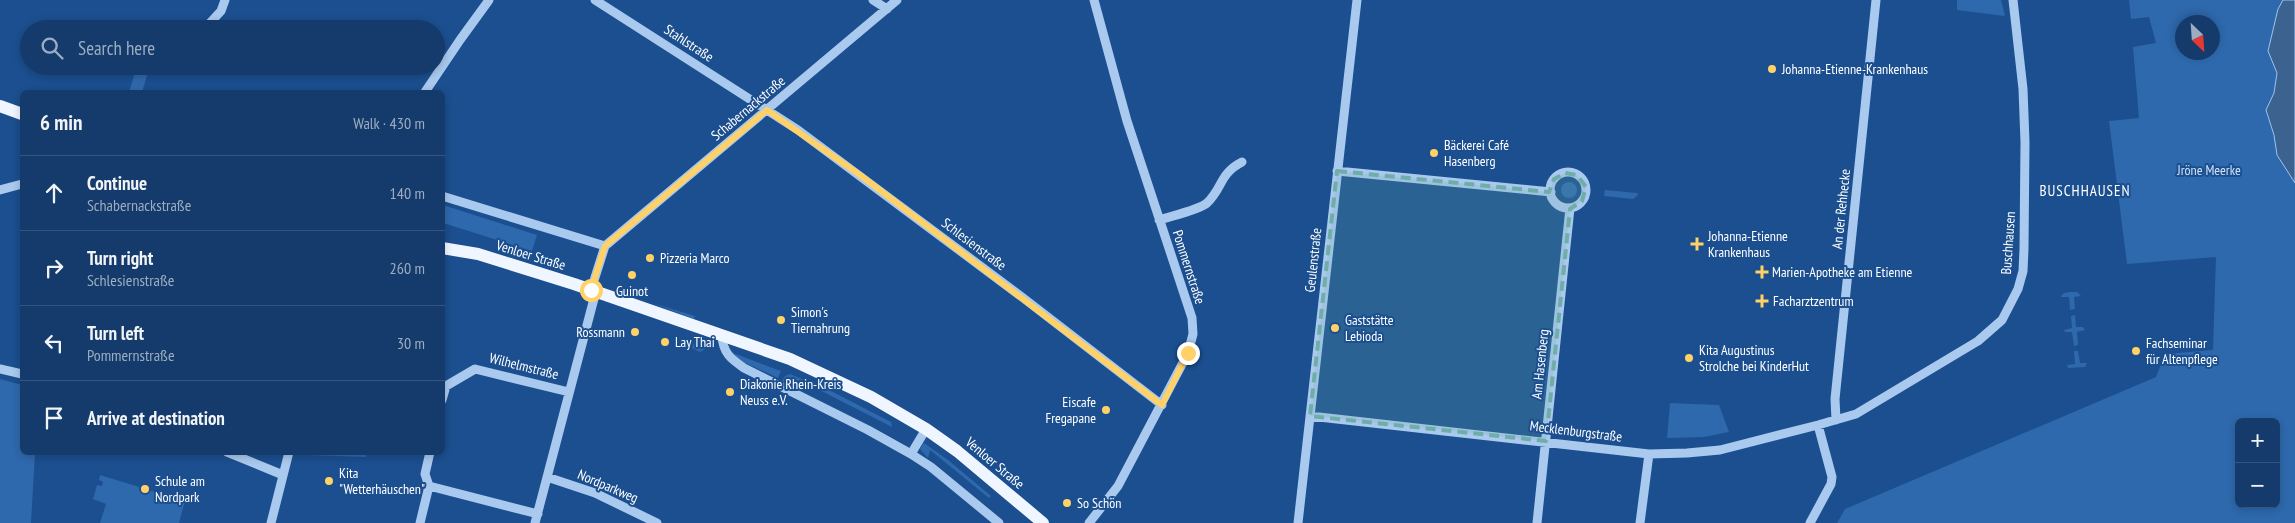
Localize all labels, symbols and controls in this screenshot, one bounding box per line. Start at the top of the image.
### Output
north arrow [2175,15,2220,60]
search box [20,20,445,75]
street label: Stahlstraße [661,20,717,66]
icon: search [38,34,66,62]
text: Search here [78,36,155,60]
place label: Johanna-Etienne-Krankenhaus [1781,60,1928,78]
marker: Johanna-Etienne-Krankenhaus [1766,63,1778,75]
street label: Schabernackstraße [707,72,789,144]
text: 6 min [40,109,82,136]
text: Walk · 430 m [353,113,425,133]
place label: Bäckerei Café Hasenberg [1444,136,1509,170]
marker: Bäckerei Café Hasenberg [1428,147,1440,159]
park label: Jröne Meerke [2176,161,2241,179]
street label: An der Rehhecke [1828,168,1854,250]
text: Continue [87,171,147,195]
icon: ahead [40,179,68,207]
district label: BUSCHHAUSEN [2039,181,2131,200]
text: 140 m [390,183,425,203]
text: Schabernackstraße [87,195,191,215]
street label: Buschhausen [1997,211,2019,275]
street label: Schlesienstraße [938,214,1010,274]
street label: Geulenstraße [1301,227,1325,293]
place label: Johanna-Etienne Krankenhaus [1707,227,1788,261]
street label: Pommernstraße [1169,228,1209,306]
street label: Venloer Straße [493,236,568,274]
marker: Johanna-Etienne Krankenhaus [1690,237,1704,251]
text: Turn right [87,246,153,270]
place label: Pizzeria Marco [660,249,730,267]
marker: Pizzeria Marco [644,252,656,264]
icon: right [40,254,68,282]
text: 260 m [390,258,425,278]
place label: Marien-Apotheke am Etienne [1772,263,1913,281]
marker: Marien-Apotheke am Etienne [1756,266,1768,278]
marker: Guinot [626,269,638,281]
text: Schlesienstraße [87,270,174,290]
route start [580,279,603,302]
place label: Guinot [616,282,648,300]
place label: Facharztzentrum [1773,292,1854,310]
marker: Facharztzentrum [1755,294,1769,308]
place label: Simon's Tiernahrung [791,303,850,337]
place label: Gaststätte Lebioda [1345,311,1394,345]
marker: Simon's Tiernahrung [775,314,787,326]
text: Turn left [87,321,144,345]
marker: Gaststätte Lebioda [1329,322,1341,334]
place label: Rossmann [576,323,625,341]
marker: Rossmann [629,326,641,338]
street label: Am Hasenberg [1527,328,1553,400]
icon: left [40,329,68,357]
text: 30 m [397,333,425,353]
place label: Lay Thai [675,333,715,351]
place label: Fachseminar für Altenpflege [2146,334,2218,368]
marker: Lay Thai [659,336,671,348]
place label: Kita Augustinus Strolche bei KinderHut [1699,341,1809,375]
route end [1177,342,1200,365]
text: Pommernstraße [87,345,175,365]
marker: Fachseminar für Altenpflege [2130,345,2142,357]
street label: Wilhelmstraße [488,349,561,383]
marker: Kita Augustinus Strolche bei KinderHut [1683,352,1695,364]
place label: Diakonie Rhein-Kreis Neuss e.V. [740,375,841,409]
marker: Diakonie Rhein-Kreis Neuss e.V. [724,386,736,398]
place label: Eiscafe Fregapane [1045,393,1096,427]
icon: arrive [40,404,68,432]
marker: Eiscafe Fregapane [1100,404,1112,416]
text: Arrive at destination [87,406,225,430]
street label: Mecklenburgstraße [1529,416,1623,446]
map controls [2235,418,2280,508]
button: + [2235,418,2280,463]
street label: Venloer Straße [961,432,1028,493]
button: − [2235,463,2280,508]
place label: Kita "Wetterhäuschen" [339,464,425,498]
street label: Nordparkweg [575,465,641,507]
place label: Schule am Nordpark [155,472,205,506]
marker: Kita "Wetterhäuschen" [323,475,335,487]
marker: Schule am Nordpark [139,483,151,495]
place label: So Schön [1077,494,1121,512]
marker: So Schön [1061,497,1073,509]

